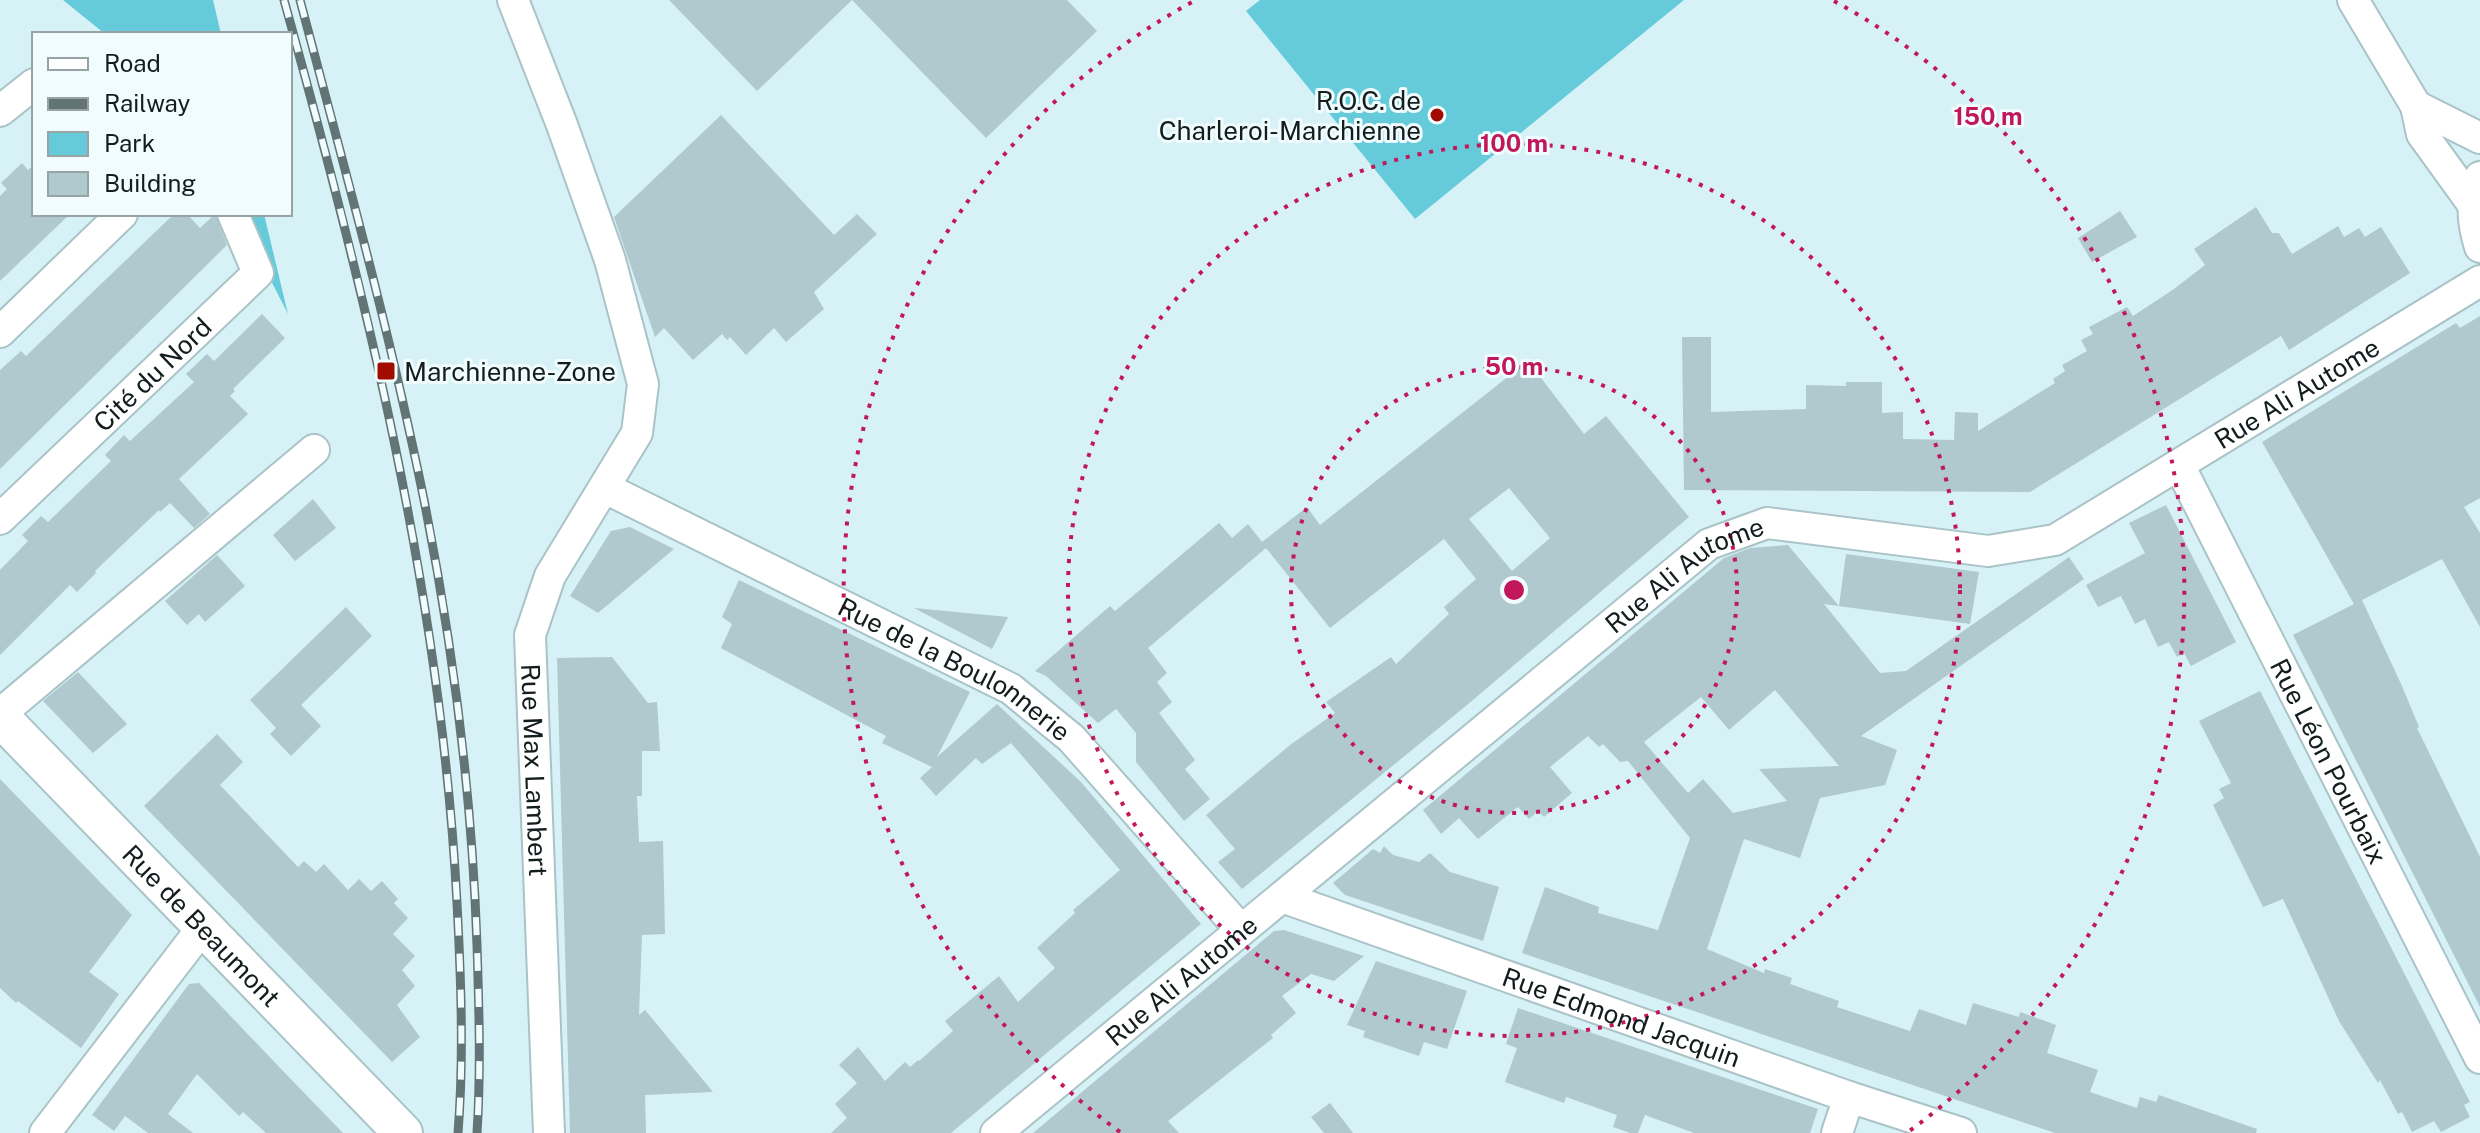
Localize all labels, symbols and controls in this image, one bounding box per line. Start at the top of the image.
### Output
legend [32,32,292,216]
text: Road [104,49,161,77]
place label: R.O.C. de Charleroi-Marchienne [1159,85,1421,146]
text: Railway [104,89,190,117]
text: 150 m [1954,102,2022,130]
marker: R.O.C. de Charleroi-Marchienne [1428,106,1446,124]
text: Park [104,129,155,157]
text: 100 m [1480,129,1548,157]
text: Building [104,169,196,197]
street label: Cité du Nord [87,311,217,437]
street label: Rue Ali Autome [2208,331,2385,455]
text: 50 m [1485,352,1543,380]
place label: Marchienne-Zone [404,356,616,387]
marker: Marchienne-Zone [375,360,397,382]
street label: Rue Ali Autome [1599,510,1768,639]
centre of rings [1500,576,1528,604]
street label: Rue de la Boulonnerie [833,590,1077,747]
street label: Rue Léon Pourbaix [2264,653,2394,869]
street label: Rue Max Lambert [516,663,555,877]
street label: Rue de Beaumont [117,838,287,1013]
street label: Rue Ali Autome [1099,909,1263,1052]
street label: Rue Edmond Jacquin [1498,961,1745,1073]

